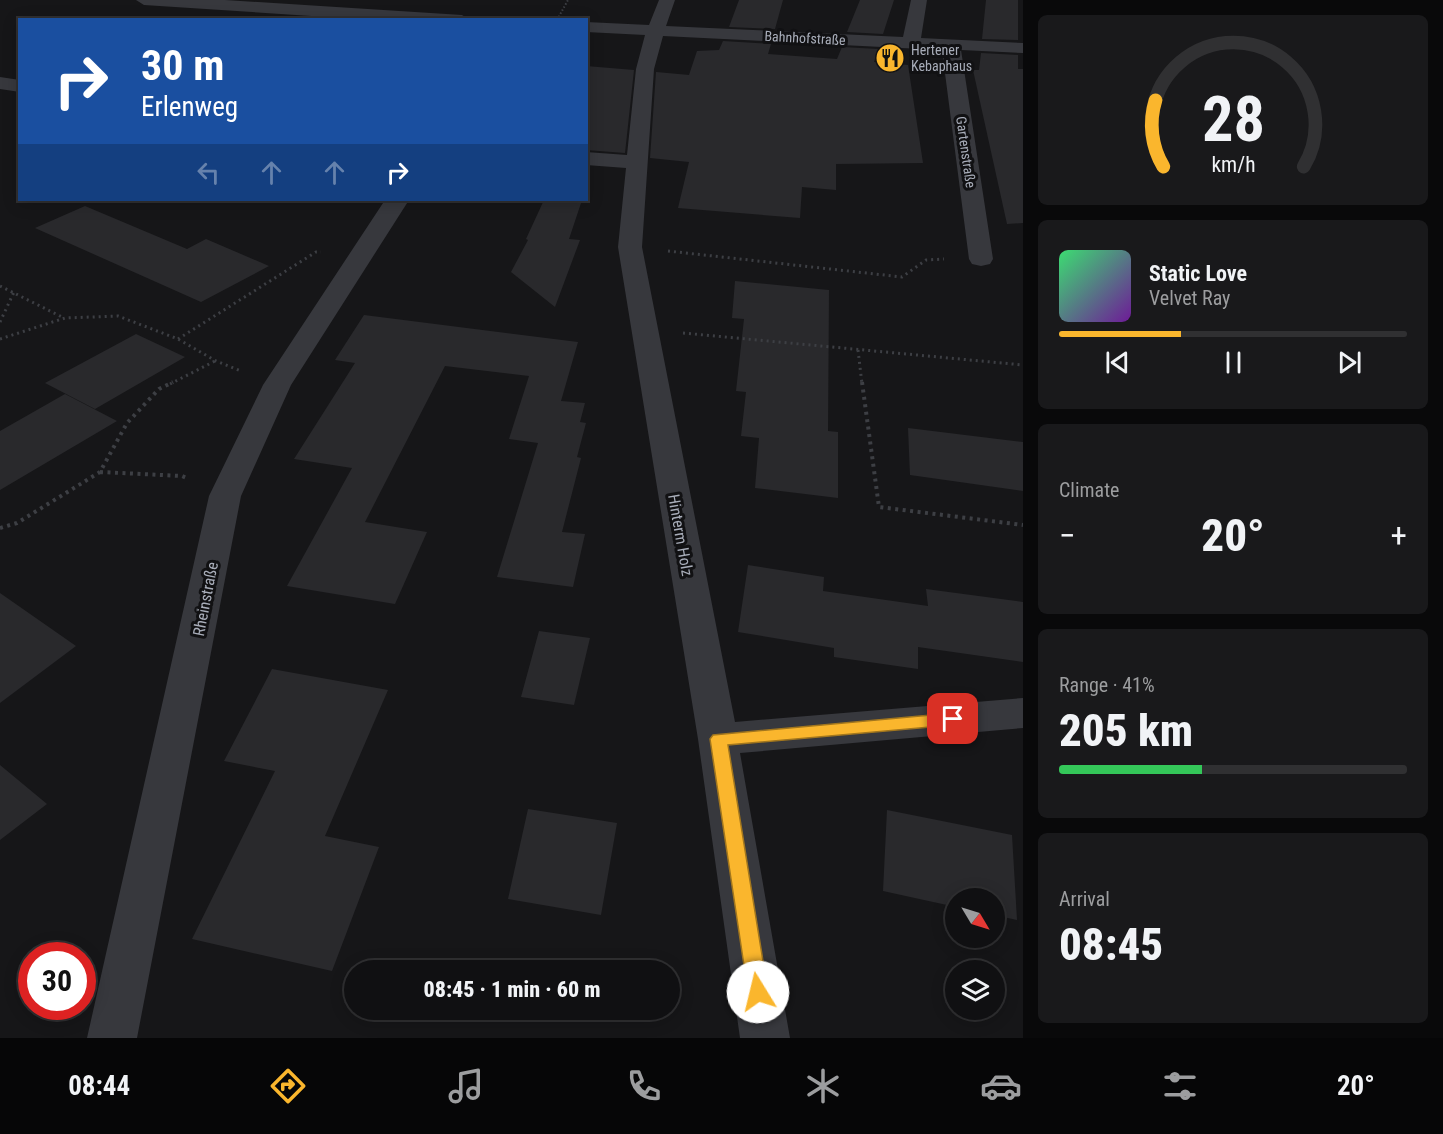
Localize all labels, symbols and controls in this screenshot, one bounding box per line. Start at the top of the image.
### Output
street label: Bahnhofstraße [764,28,846,48]
text: 30 m [141,41,224,90]
icon: right [42,42,120,120]
restaurant icon: Hertener Kebaphaus [874,42,906,74]
place label: Hertener Kebaphaus [911,42,972,74]
text: 28 [1201,83,1265,156]
text: Erlenweg [141,91,238,123]
street label: Gartenstraße [953,115,979,189]
text: km/h [1211,152,1255,177]
icon: left [192,156,225,189]
icon: ahead [255,156,288,189]
icon: ahead [318,156,351,189]
icon: right [381,156,414,189]
text: Static Love [1149,261,1247,286]
text: Velvet Ray [1149,286,1230,310]
icon: previous [1101,346,1134,379]
icon: pause [1217,346,1250,379]
icon: next [1333,346,1366,379]
text: Climate [1059,478,1119,502]
street label: Hinterm Holz [664,493,697,578]
text: 20° [1201,509,1265,562]
text: − [1059,516,1076,555]
text: + [1391,516,1407,555]
street label: Rheinstraße [189,560,222,638]
text: Range · 41% [1059,673,1155,697]
pin [927,693,978,744]
icon: arrive [936,702,969,735]
text: 205 km [1059,704,1193,757]
text: Arrival [1059,887,1110,911]
north arrow [945,888,1005,948]
map controls [945,888,1005,1020]
text: 08:45 [1059,918,1163,971]
speed limit sign: 30 [18,942,96,1020]
position arrow [726,960,790,1024]
button: layers [945,960,1005,1020]
text: 08:45 · 1 min · 60 m [424,977,600,1002]
icon: directions [267,1065,309,1107]
icon: music [445,1065,487,1107]
icon: phone [623,1065,665,1107]
icon: climate [802,1065,844,1107]
icon: car [980,1065,1022,1107]
icon: filters [1159,1065,1201,1107]
text: 08:44 [68,1070,130,1102]
text: 20° [1337,1070,1375,1102]

